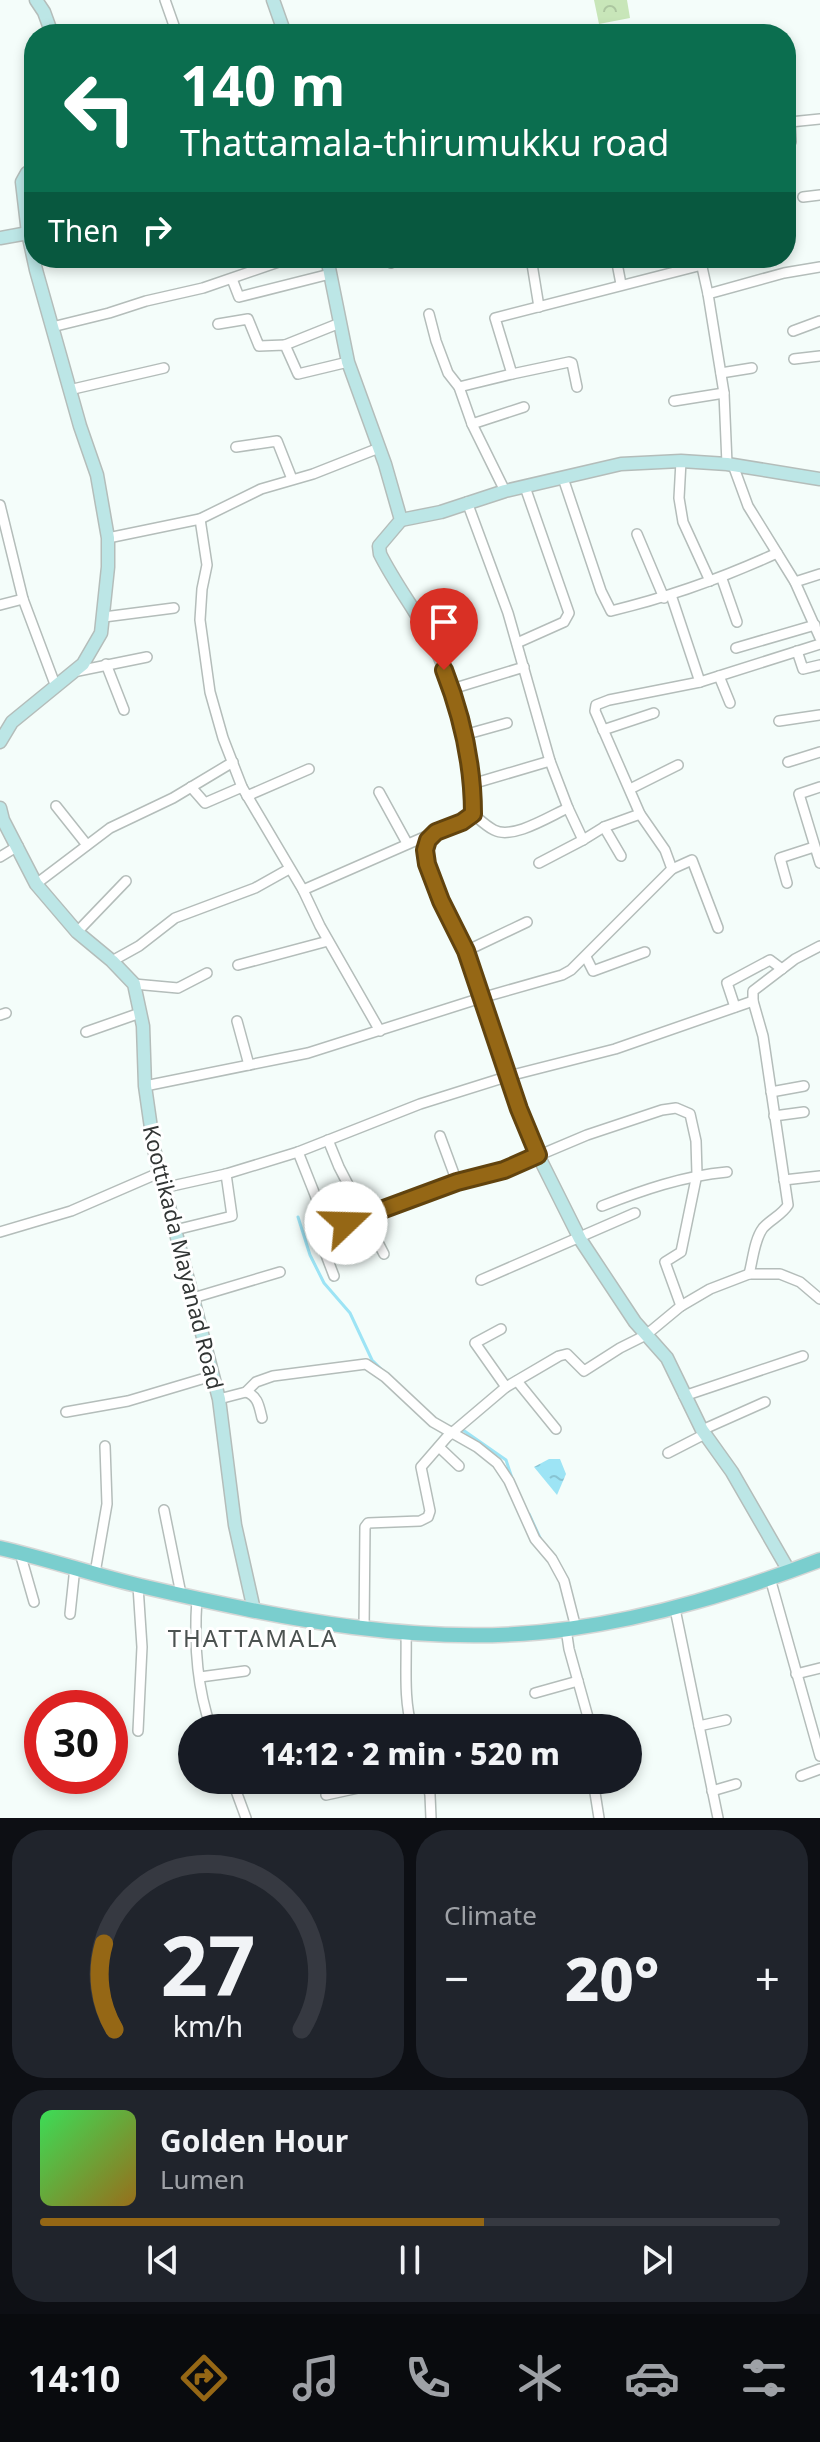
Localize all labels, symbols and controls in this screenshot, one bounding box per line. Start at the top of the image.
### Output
text: 140 m [180,46,345,122]
icon: left [48,56,152,160]
text: Thattamala-thirumukku road [180,118,669,167]
icon: right [135,208,179,252]
text: Then [48,210,119,251]
pin [410,588,478,670]
icon: arrive [422,600,466,644]
street label: Koottikada Mayanad Road [137,1122,231,1392]
position arrow [304,1181,388,1265]
district label: THATTAMALA [168,1621,338,1654]
speed limit sign: 30 [24,1690,128,1794]
text: 14:12 · 2 min · 520 m [260,1733,560,1774]
text: Climate [444,1897,537,1933]
text: 27 [160,1907,256,2020]
text: 20° [565,1937,659,2019]
text: − [444,1948,469,2008]
text: + [755,1948,780,2008]
text: km/h [173,2006,243,2045]
text: Golden Hour [160,2120,348,2161]
text: Lumen [160,2161,245,2197]
icon: previous [141,2238,185,2282]
icon: pause [388,2238,432,2282]
icon: next [635,2238,679,2282]
icon: directions [176,2350,232,2406]
icon: music [288,2350,344,2406]
icon: phone [400,2350,456,2406]
icon: climate [512,2350,568,2406]
icon: car [624,2350,680,2406]
icon: filters [736,2350,792,2406]
text: 14:10 [28,2354,120,2403]

